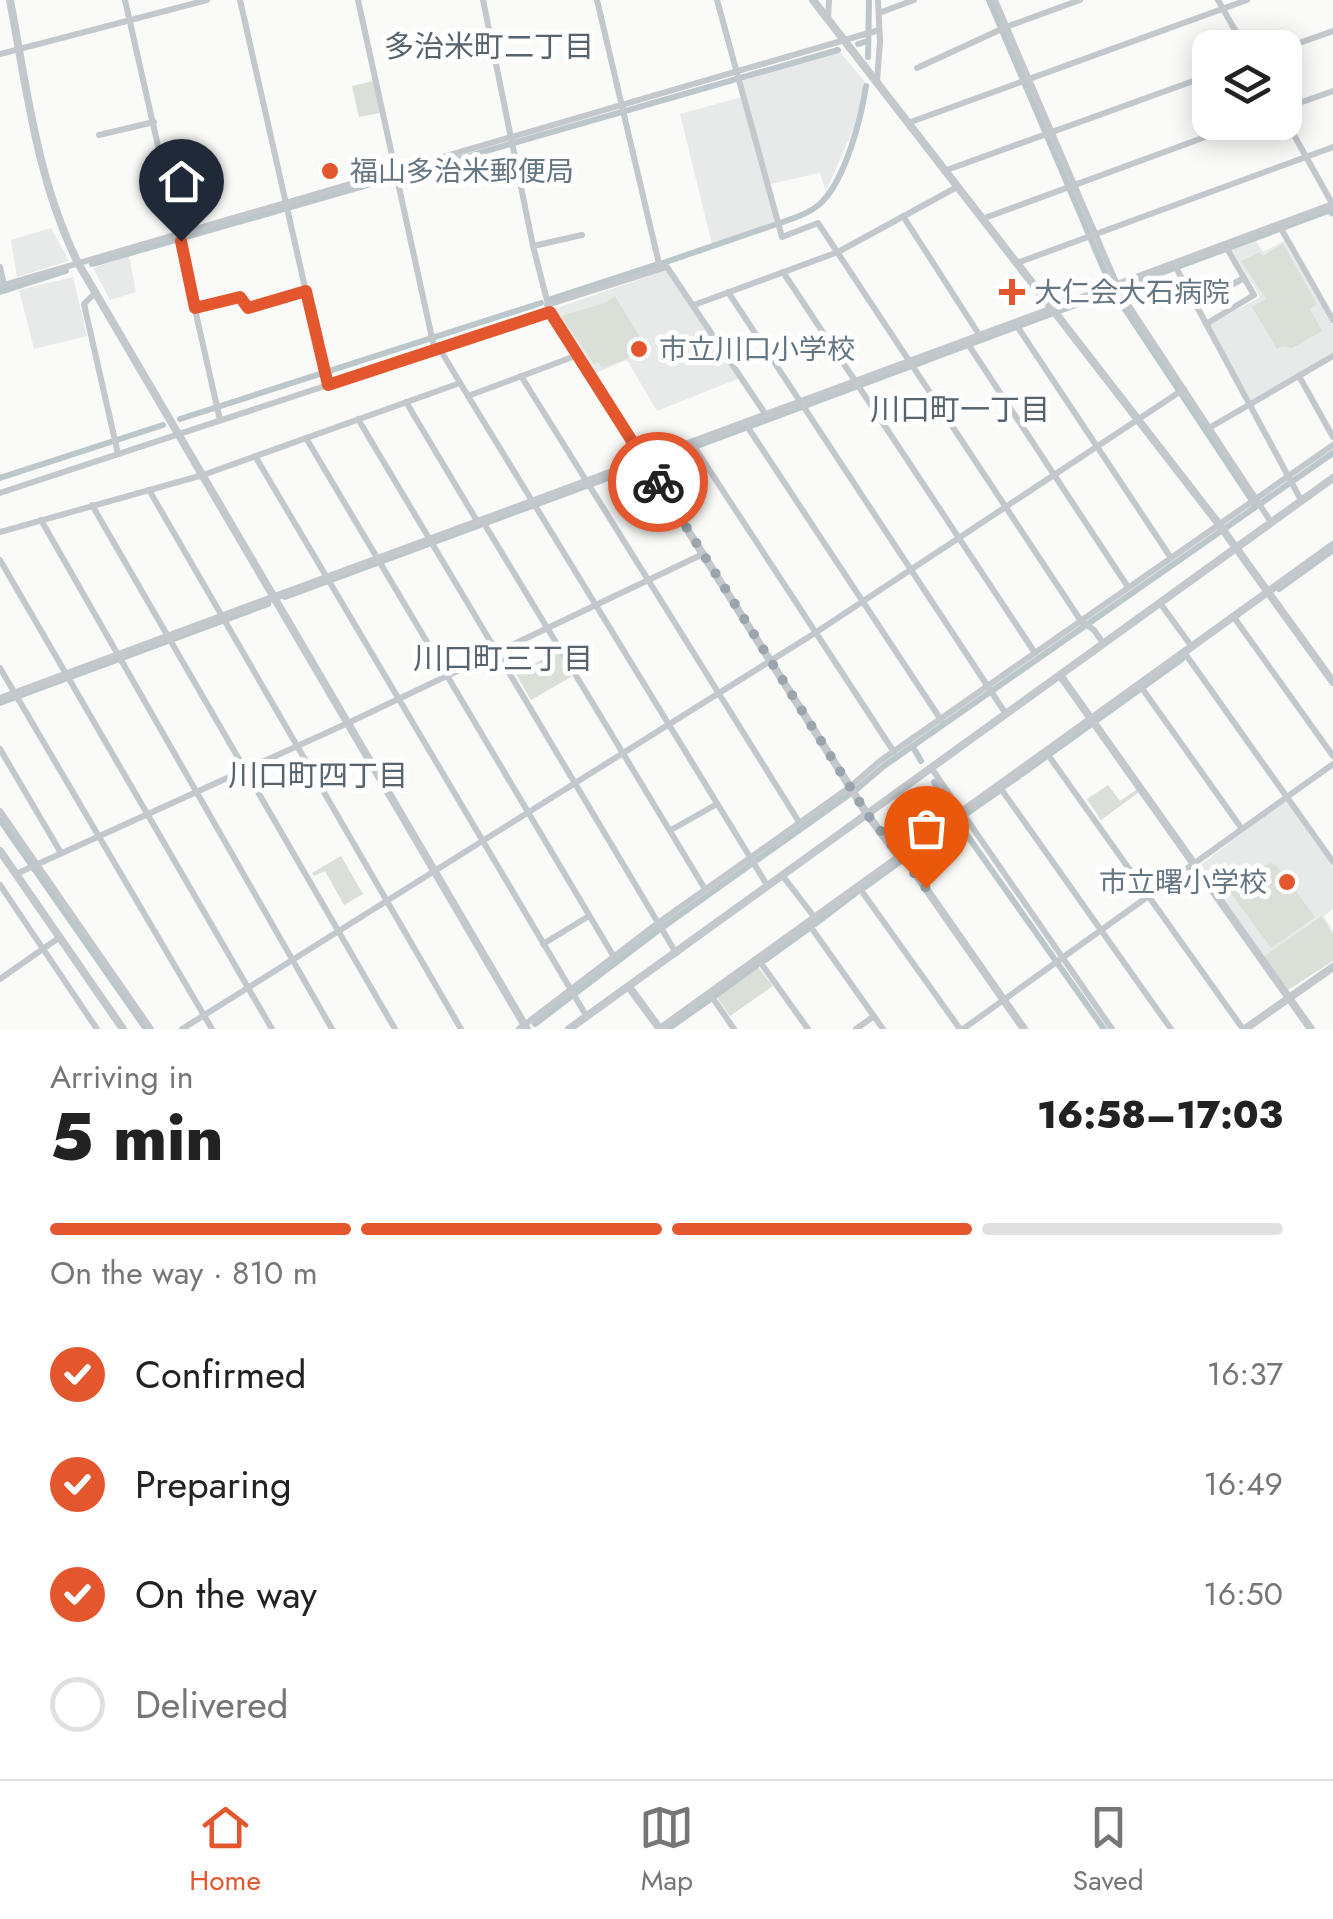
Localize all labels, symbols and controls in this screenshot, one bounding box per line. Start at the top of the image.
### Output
district label: 多治米町二丁目 [384,25,594,68]
map controls [1192,30,1302,140]
button: layers [1192,30,1302,140]
pin [139,139,224,242]
place label: 福山多治米郵便局 [350,151,574,192]
icon: home [154,154,209,209]
marker: 福山多治米郵便局 [319,160,341,182]
place label: 大仁会大石病院 [1034,272,1230,313]
marker: 大仁会大石病院 [999,279,1025,305]
place label: 市立川口小学校 [659,329,855,370]
marker: 市立川口小学校 [628,338,650,360]
district label: 川口町一丁目 [870,388,1050,431]
courier [608,432,708,532]
icon: bike [631,455,686,510]
district label: 川口町三丁目 [413,637,593,680]
district label: 川口町四丁目 [228,754,408,797]
pin [884,786,969,889]
icon: bag [899,801,954,856]
place label: 市立曙小学校 [1099,862,1267,903]
marker: 市立曙小学校 [1276,871,1298,893]
text: Arriving in [50,1054,194,1100]
text: 16:58–17:03 [1037,1087,1283,1142]
text: 5 min [50,1090,224,1184]
text: On the way · 810 m [50,1250,318,1296]
icon: check [50,1347,105,1402]
text: Confirmed [135,1347,306,1402]
text: 16:37 [1207,1351,1283,1397]
icon: check [50,1457,105,1512]
text: Preparing [135,1457,292,1512]
text: 16:49 [1203,1461,1283,1507]
icon: check [50,1567,105,1622]
text: On the way [135,1567,317,1622]
text: 16:50 [1203,1571,1283,1617]
text: Delivered [135,1677,288,1732]
tab: Home [189,1800,261,1901]
tab: Map [639,1800,694,1901]
tab: Saved [1073,1800,1144,1901]

